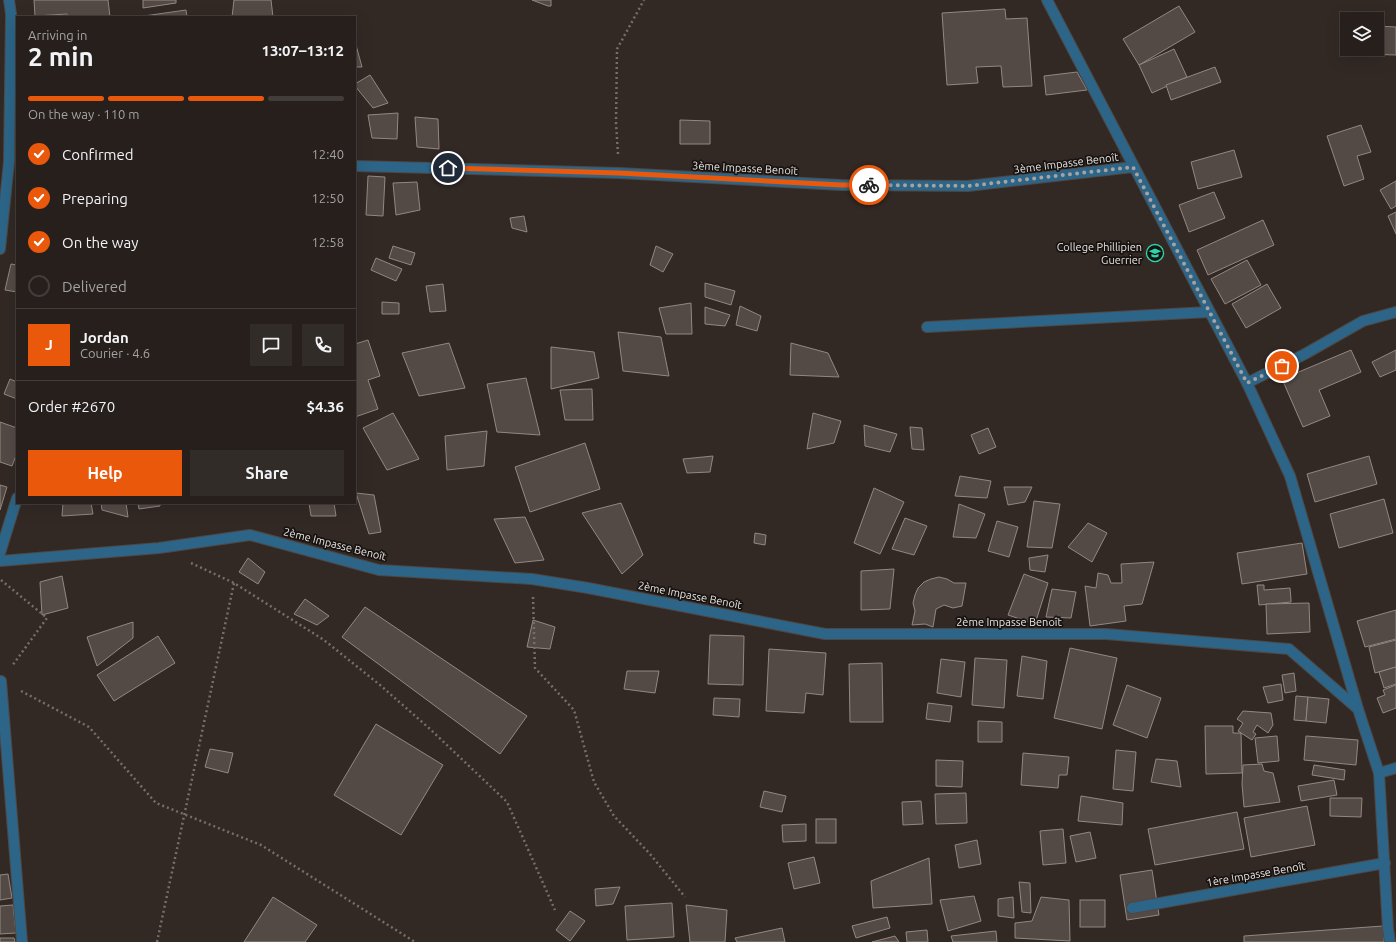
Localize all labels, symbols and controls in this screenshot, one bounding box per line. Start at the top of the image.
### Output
map controls [1340,12,1384,56]
button: layers [1340,12,1384,56]
text: Arriving in [28,28,87,42]
text: 2 min [28,42,94,71]
text: 13:07–13:12 [261,42,344,59]
text: On the way · 110 m [28,107,140,121]
icon: check [28,143,50,165]
text: Confirmed [62,146,134,163]
text: 12:40 [311,147,344,161]
pin [431,151,465,185]
street label: 3ème Impasse Benoît [1013,151,1120,175]
icon: home [437,157,459,179]
street label: 3ème Impasse Benoît [692,159,799,177]
courier [849,165,889,205]
icon: bike [858,174,880,196]
icon: check [28,187,50,209]
text: Preparing [62,190,128,207]
text: 12:50 [311,191,344,205]
icon: check [28,231,50,253]
text: On the way [62,234,138,251]
text: 12:58 [311,235,344,249]
place label: College Phillipien Guerrier [1057,241,1143,266]
school or university icon: College Phillipien Guerrier [1145,243,1165,263]
text: Delivered [62,278,127,295]
button: chat [250,324,292,366]
button: phone [302,324,344,366]
text: Jordan [80,329,129,346]
text: J [45,336,53,353]
text: Courier · 4.6 [80,346,150,360]
pin [1265,349,1299,383]
icon: bag [1271,355,1293,377]
text: Order #2670 [28,398,115,415]
text: $4.36 [306,398,344,415]
button: Help [28,450,182,496]
button: Share [190,450,344,496]
street label: 2ème Impasse Benoît [282,525,388,563]
street label: 2ème Impasse Benoît [637,579,744,611]
street label: 2ème Impasse Benoît [956,616,1063,628]
street label: 1ère Impasse Benoît [1206,859,1307,889]

